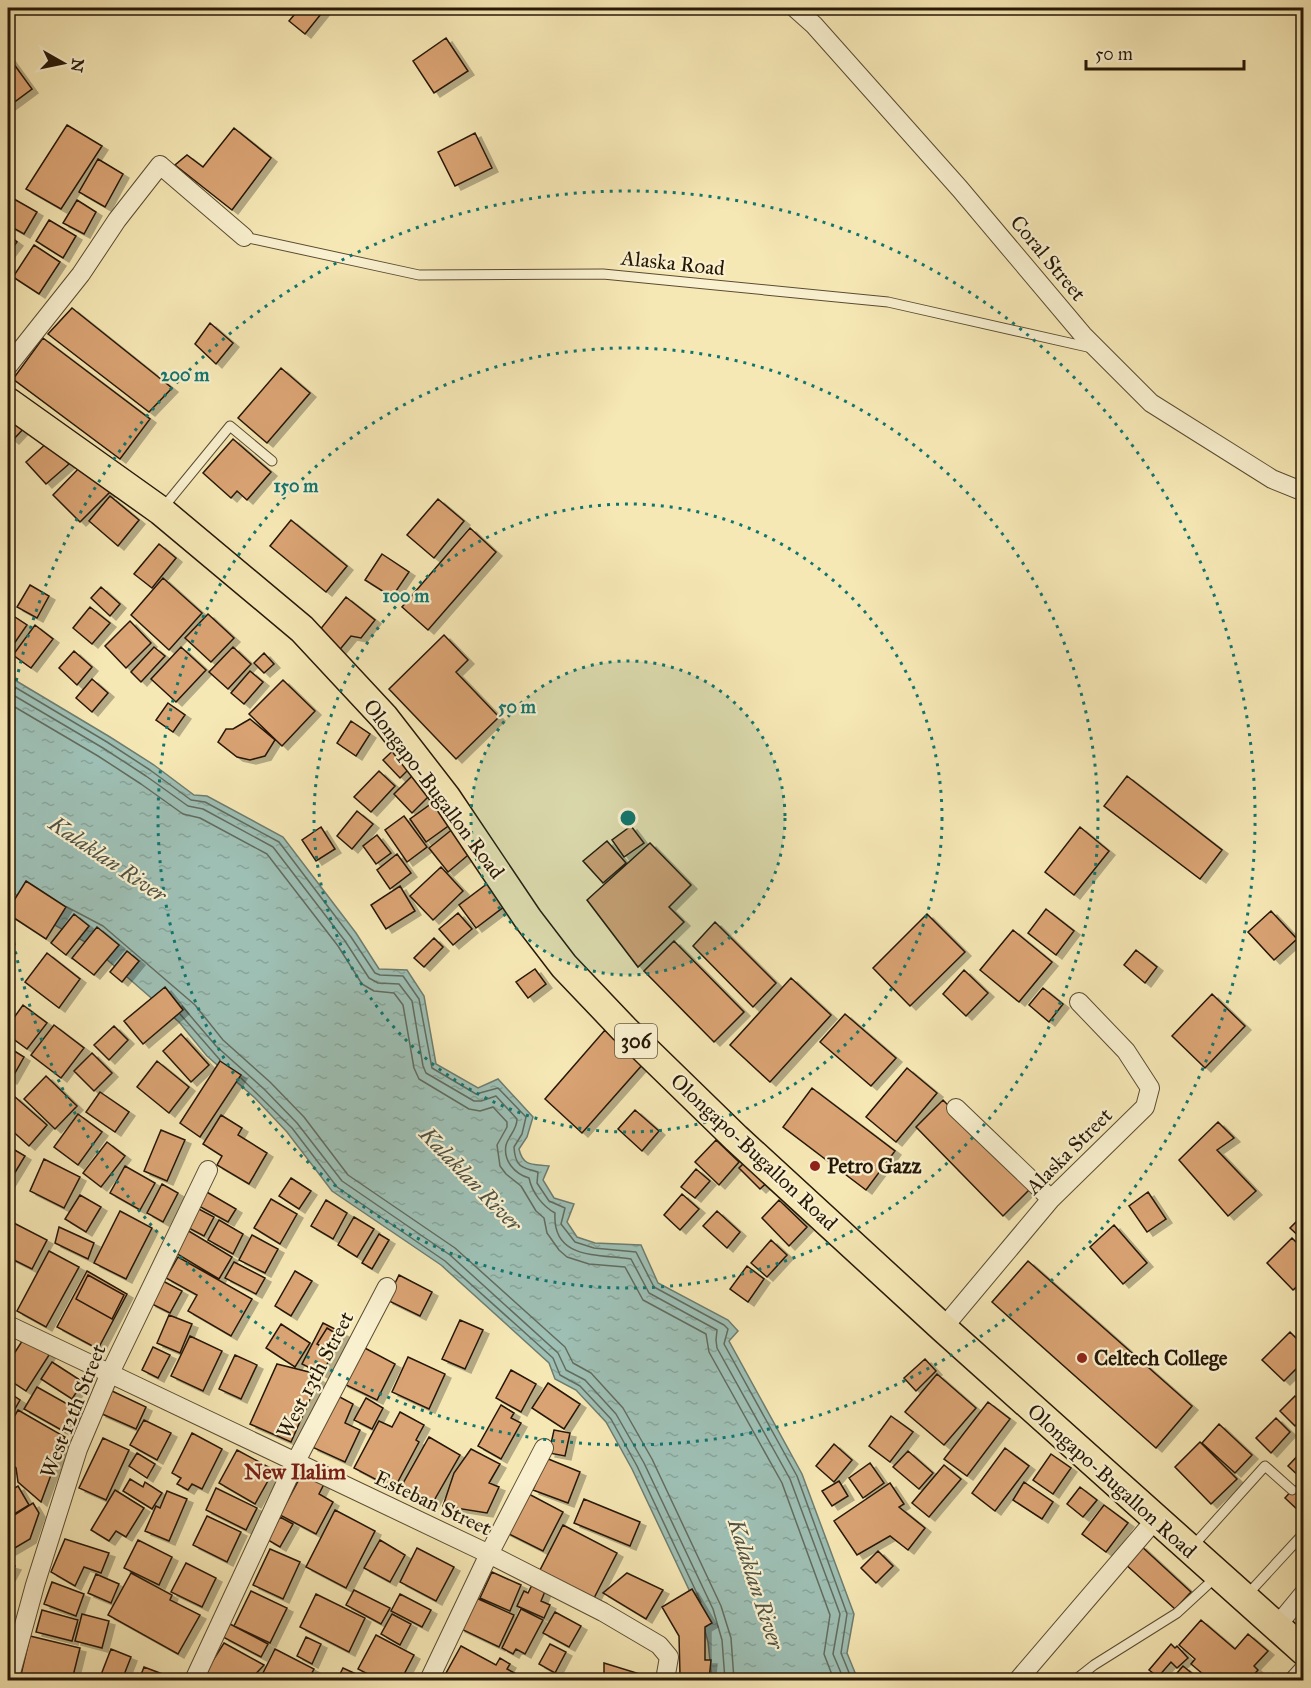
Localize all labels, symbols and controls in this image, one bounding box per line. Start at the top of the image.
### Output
north arrow [33,33,93,93]
scale bar [1086,33,1244,71]
text: 50 m [1095,43,1133,65]
text: N [67,57,88,74]
street label: Coral Street [1005,210,1092,307]
street label: Alaska Road [619,245,727,281]
text: 200 m [161,364,210,386]
text: 150 m [274,475,319,497]
text: 100 m [383,585,430,607]
street label: Olongapo-Bugallon Road [358,694,510,884]
text: 50 m [498,696,537,718]
centre of rings [618,808,638,828]
water label: Kalaklan River [43,809,173,909]
road number: 306 [615,1024,657,1058]
street label: Olongapo-Bugallon Road [665,1068,843,1236]
street label: Alaska Street [1020,1102,1118,1200]
water label: Kalaklan River [413,1120,529,1238]
place label: Petro Gazz [827,1153,922,1179]
marker: Petro Gazz [808,1159,822,1173]
street label: West 13th Street [271,1307,360,1443]
street label: West 12th Street [34,1340,112,1482]
place label: Celtech College [1094,1345,1228,1371]
marker: Celtech College [1075,1351,1089,1365]
street label: Olongapo-Bugallon Road [1022,1398,1202,1564]
district label: New Ilalim [244,1458,346,1485]
street label: Esteban Street [370,1465,496,1542]
water label: Kalaklan River [722,1514,790,1654]

